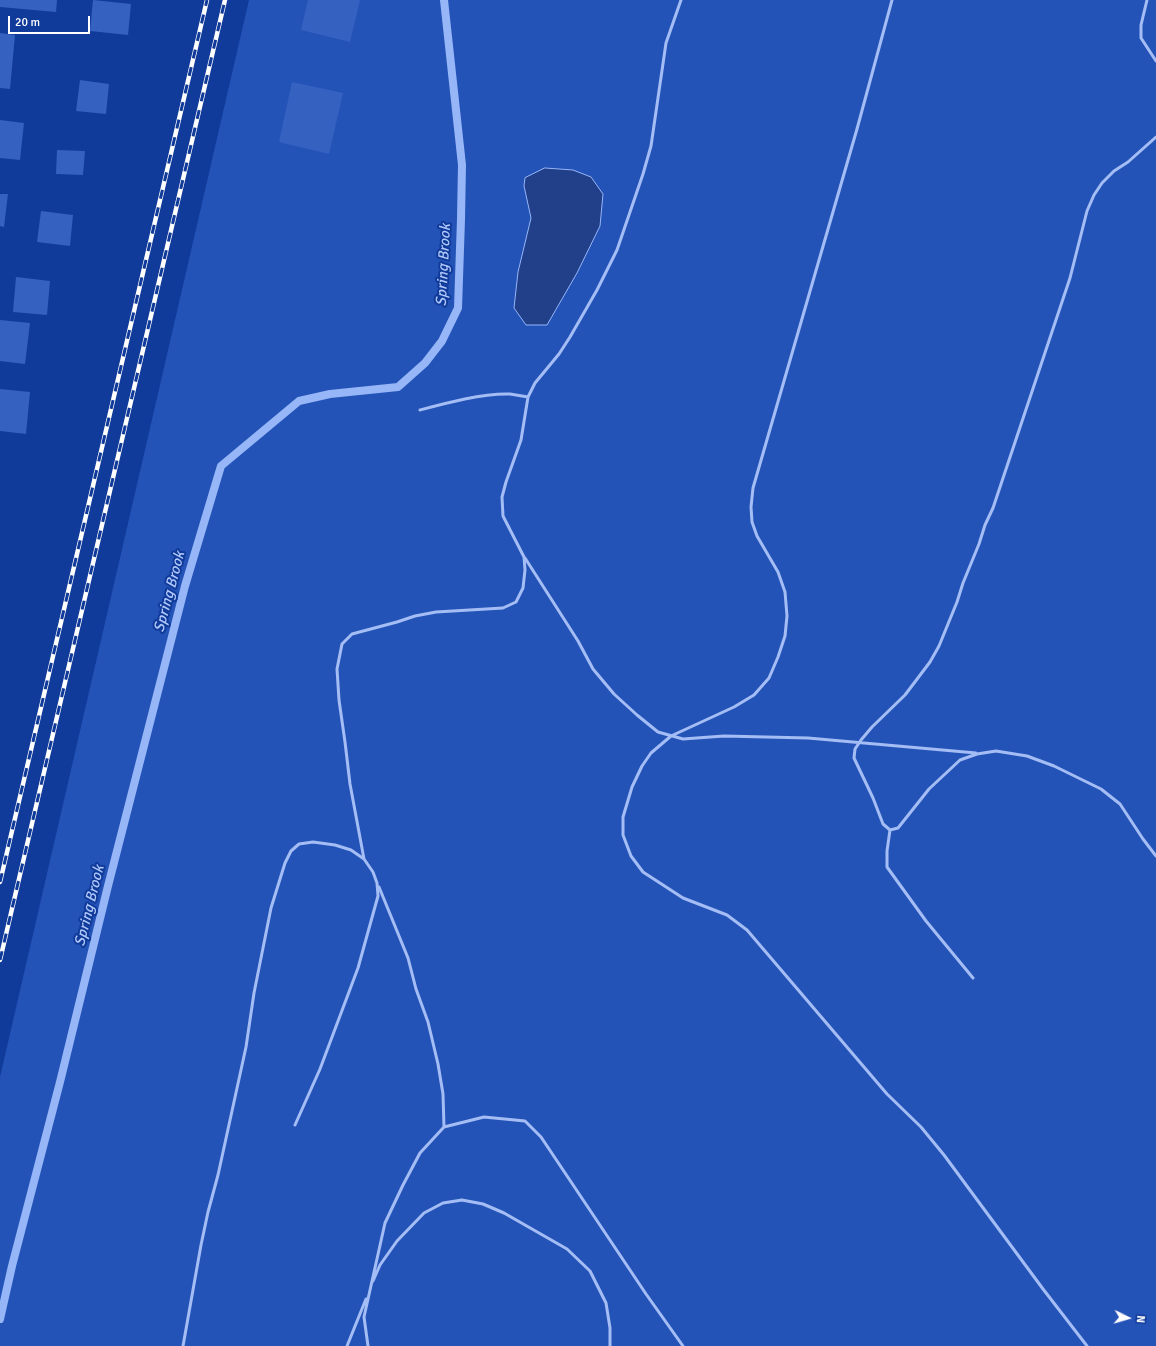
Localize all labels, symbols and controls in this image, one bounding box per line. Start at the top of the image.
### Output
scale bar [10,8,92,34]
text: 20 m [15,15,40,30]
water label: Spring Brook [433,223,455,307]
water label: Spring Brook [151,550,189,634]
water label: Spring Brook [71,864,109,948]
north arrow [1108,1298,1148,1338]
text: N [1134,1315,1147,1323]

